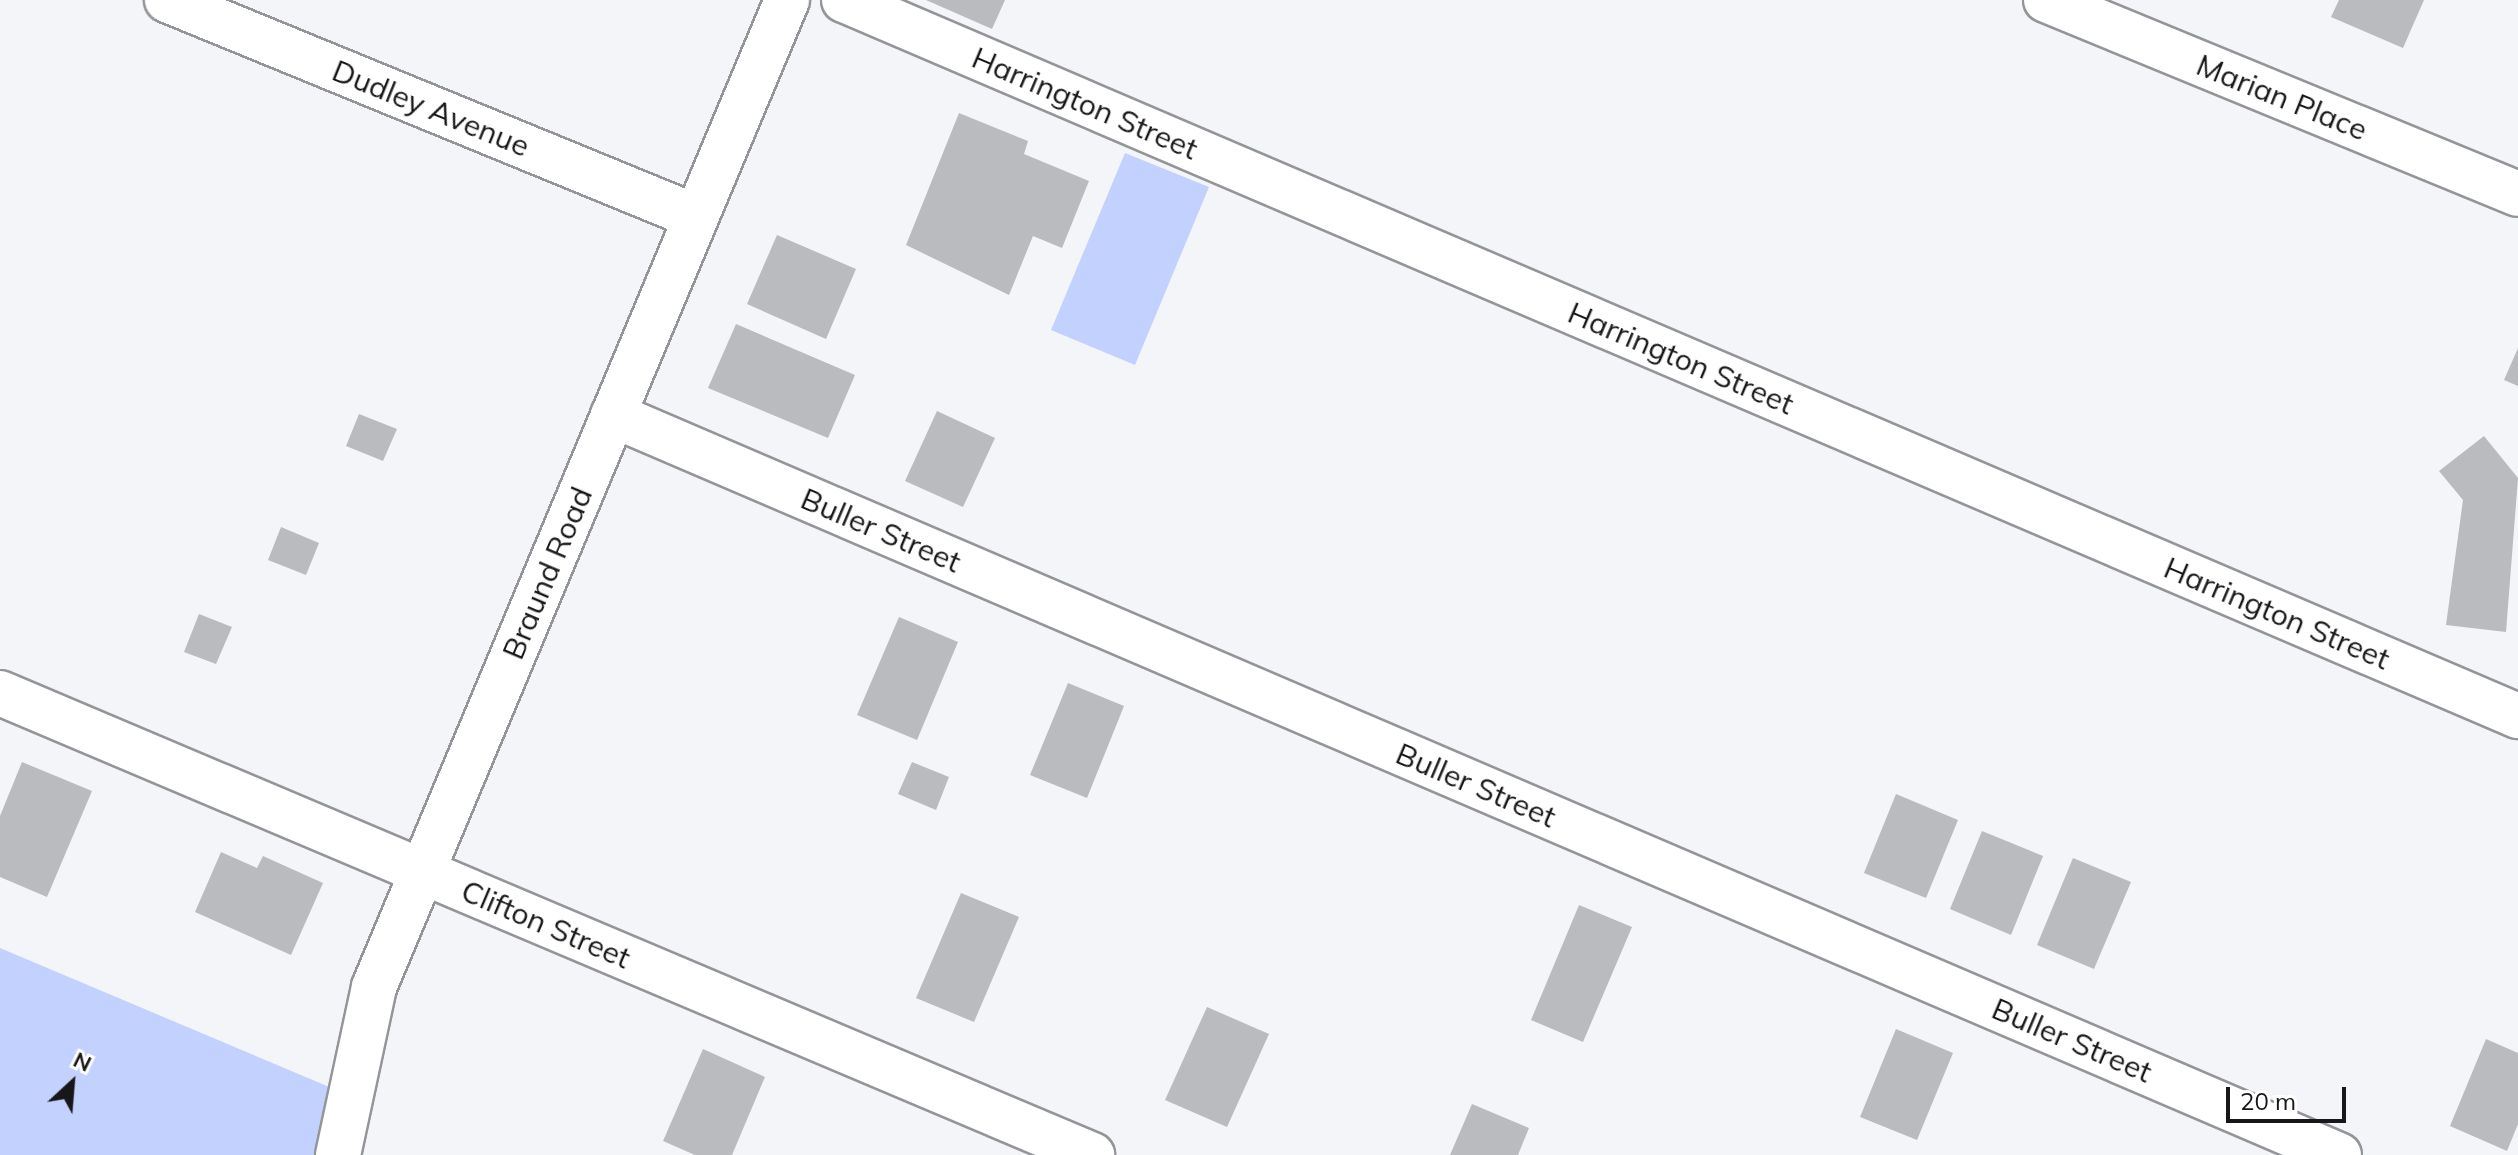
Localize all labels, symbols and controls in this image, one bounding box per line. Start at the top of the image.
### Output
street label: Harrington Street [967,39,1203,167]
street label: Marian Place [2191,46,2373,148]
street label: Dudley Avenue [327,52,535,164]
street label: Harrington Street [1563,294,1799,422]
street label: Buller Street [796,480,966,580]
street label: Braund Road [495,482,599,664]
street label: Harrington Street [2159,549,2395,677]
street label: Buller Street [1391,735,1561,835]
street label: Clifton Street [456,872,636,976]
street label: Buller Street [1987,990,2157,1090]
north arrow [32,1043,112,1123]
text: N [69,1045,96,1078]
scale bar [2230,1071,2350,1121]
text: 20 m [2240,1086,2296,1116]

